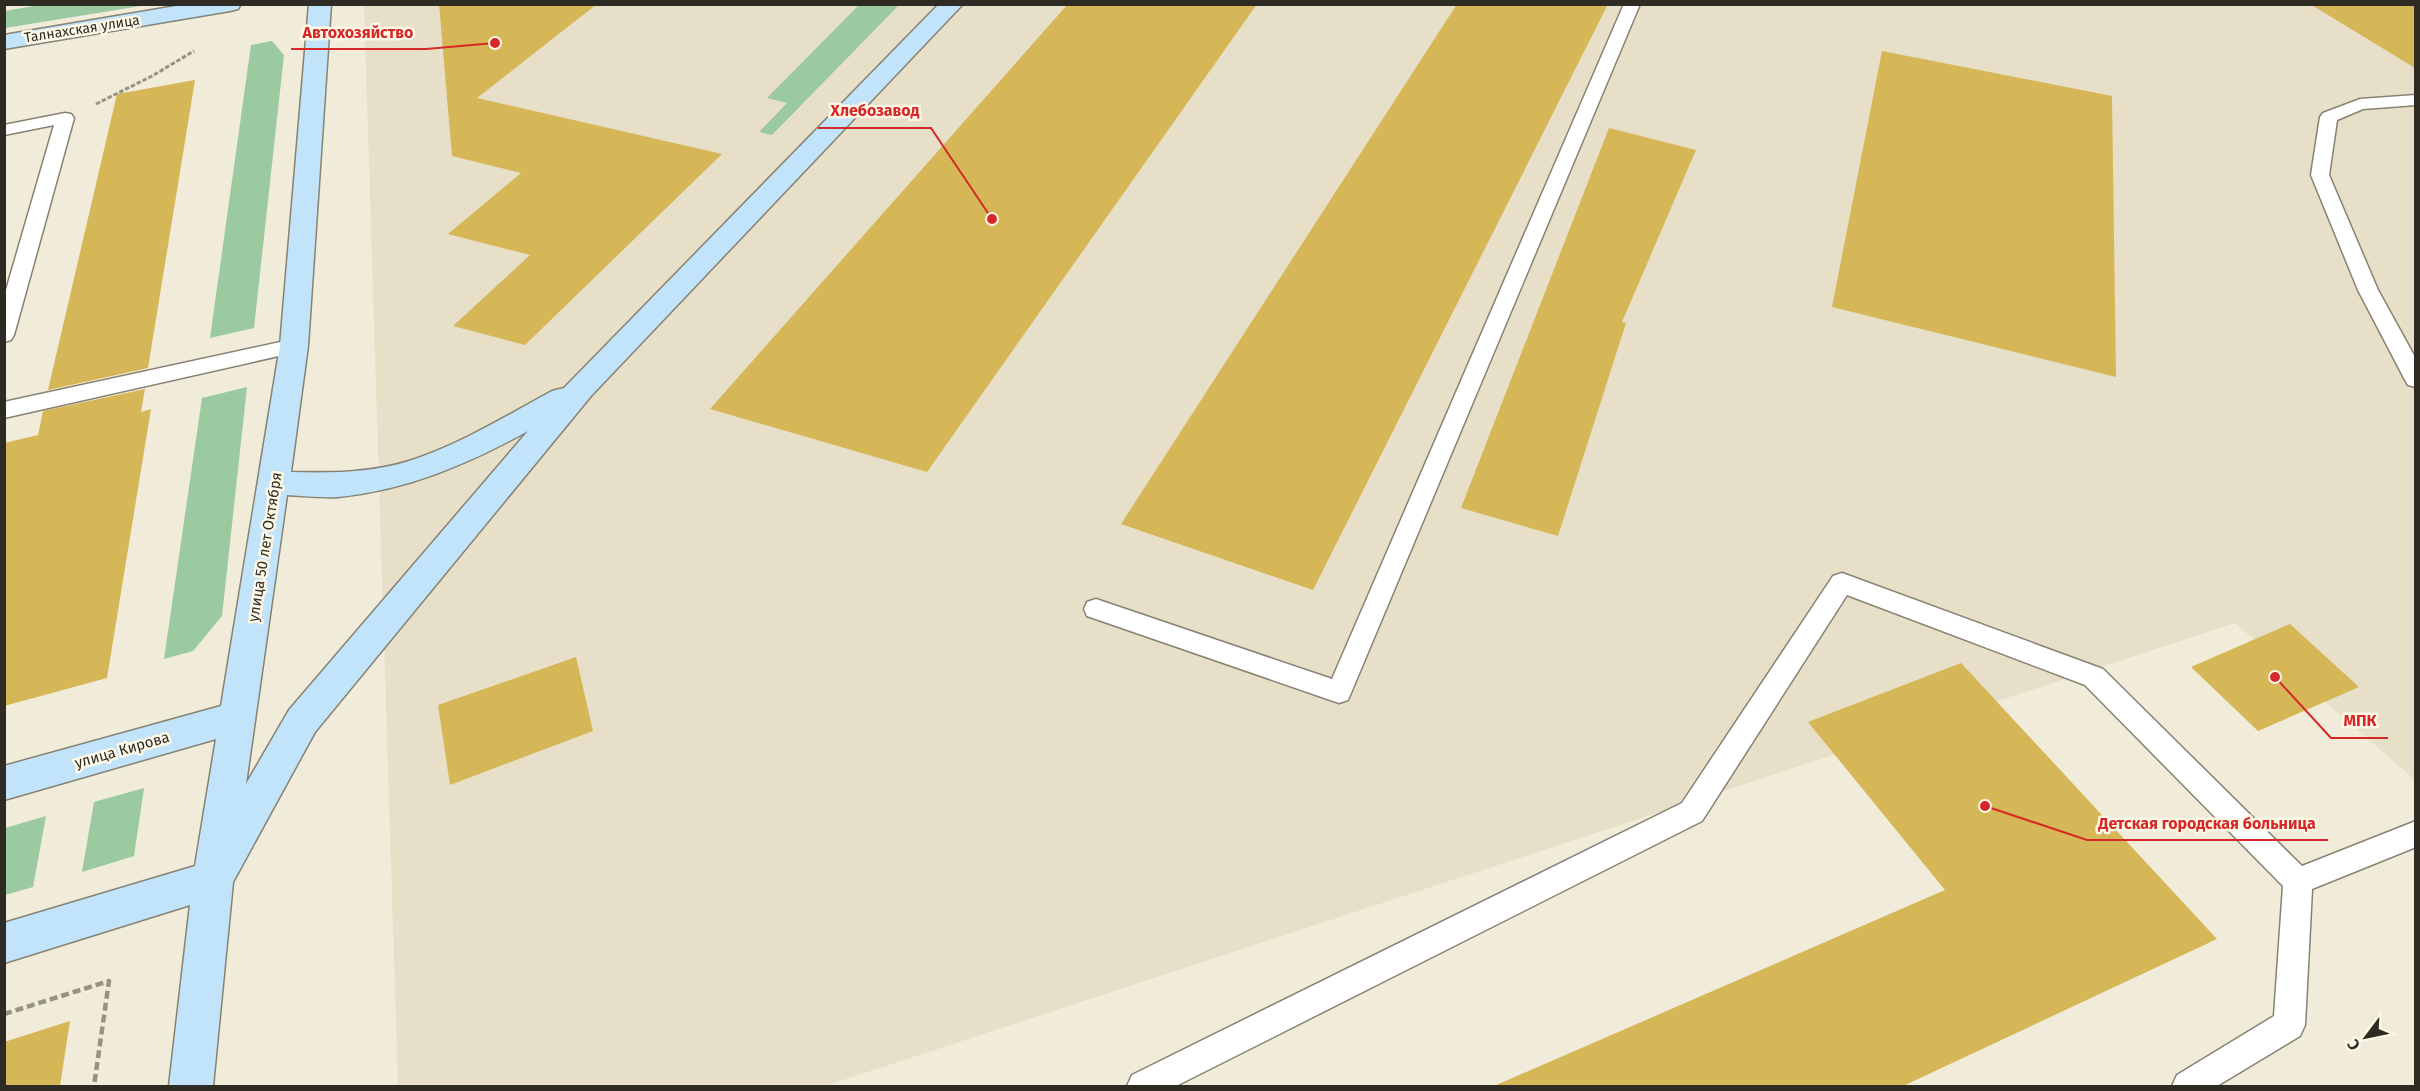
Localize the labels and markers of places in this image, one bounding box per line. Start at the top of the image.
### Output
callout: Автохозяйство [291,15,426,49]
callout: Хлебозавод [818,94,931,128]
callout: МПК [2331,704,2388,738]
callout: Детская городская больница [2087,806,2328,840]

